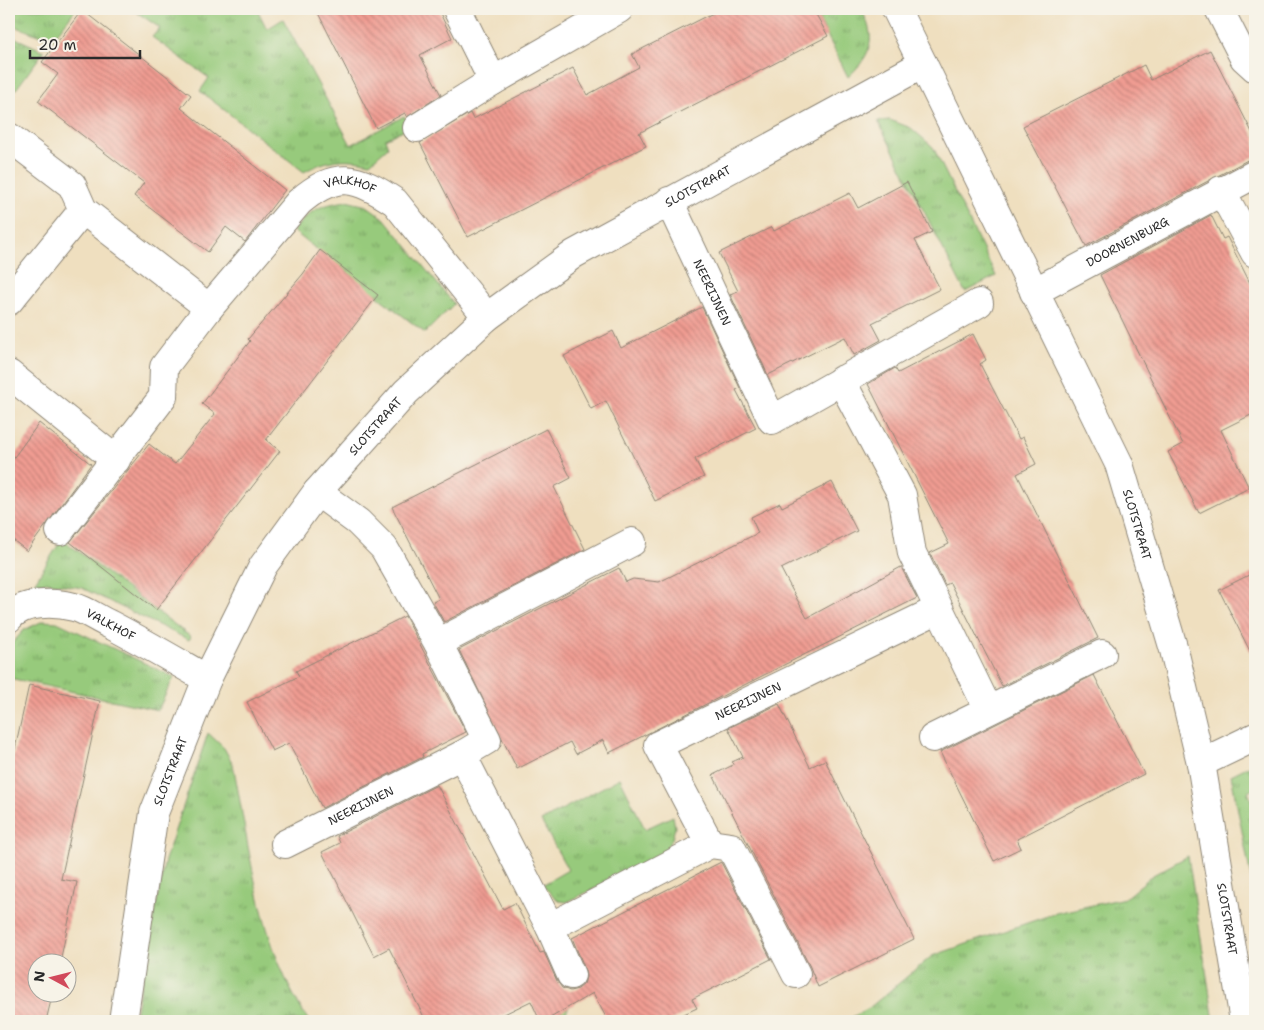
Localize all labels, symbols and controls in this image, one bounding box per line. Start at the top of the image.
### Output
scale bar [30,28,140,60]
text: 20 m [38,35,77,55]
street label: SLOTSTRAAT [662,162,734,211]
street label: VALKHOF [321,172,380,197]
street label: DOORNENBURG [1083,213,1172,271]
street label: NEERIJNEN [689,257,734,328]
street label: SLOTSTRAAT [345,393,406,459]
street label: SLOTSTRAAT [1119,487,1155,563]
street label: VALKHOF [83,605,139,645]
street label: NEERIJNEN [712,679,784,724]
street label: SLOTSTRAAT [150,734,192,808]
street label: NEERIJNEN [325,783,397,829]
street label: SLOTSTRAAT [1213,882,1241,957]
north arrow [28,952,78,1002]
text: N [29,970,49,983]

